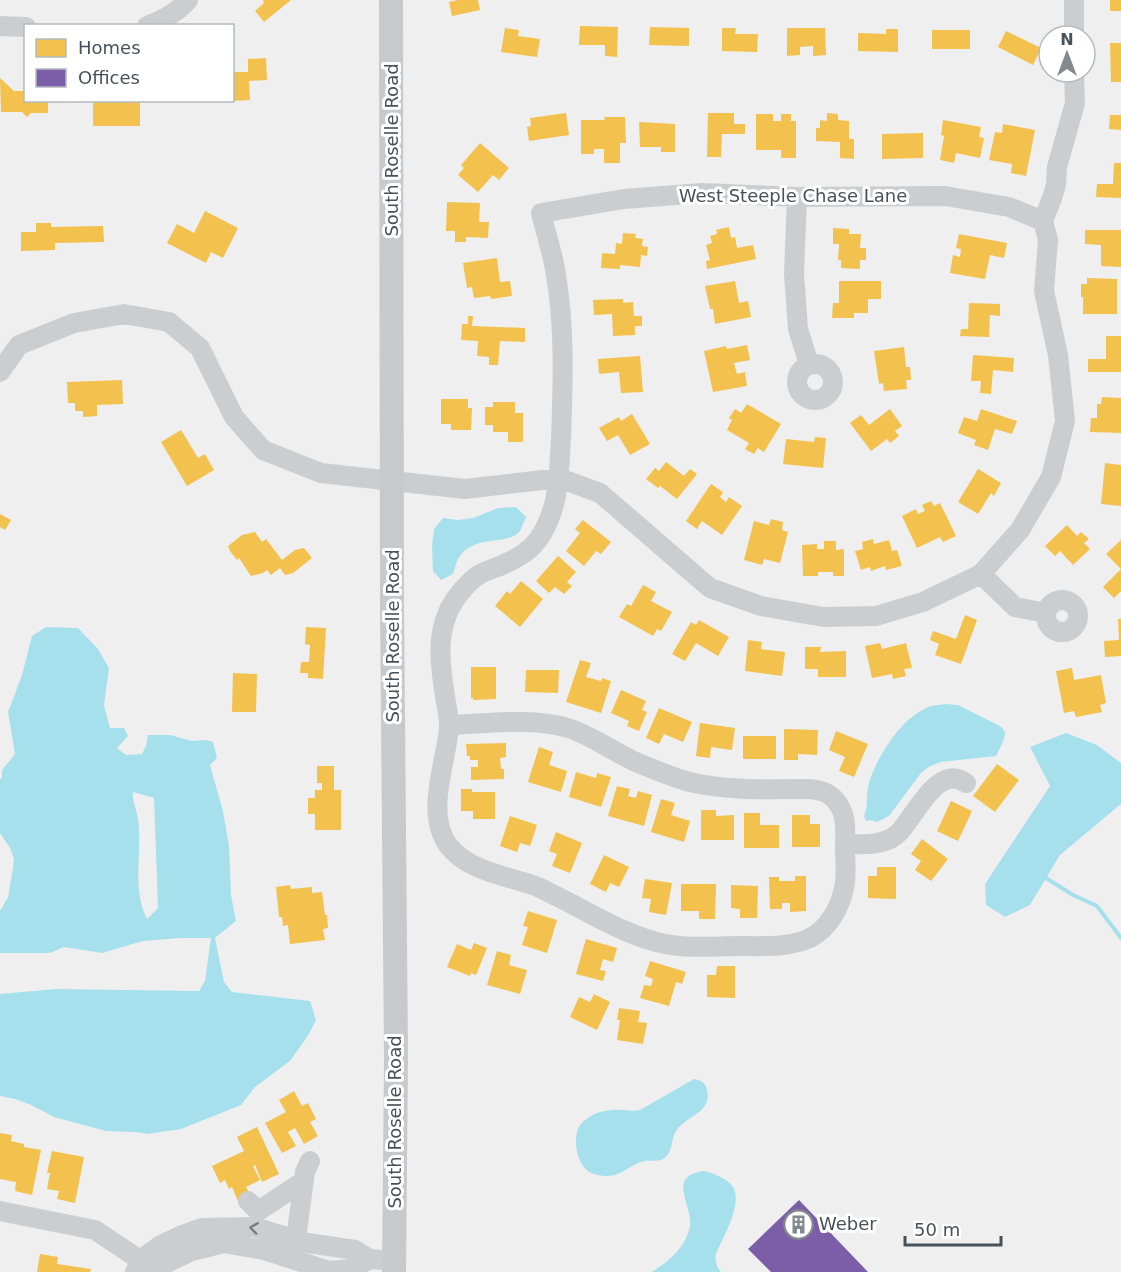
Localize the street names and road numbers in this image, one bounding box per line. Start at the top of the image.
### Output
street label: South Roselle Road [381,63,402,237]
street label: West Steeple Chase Lane [679,185,907,206]
street label: South Roselle Road [382,549,403,723]
street label: South Roselle Road [384,1035,405,1209]

